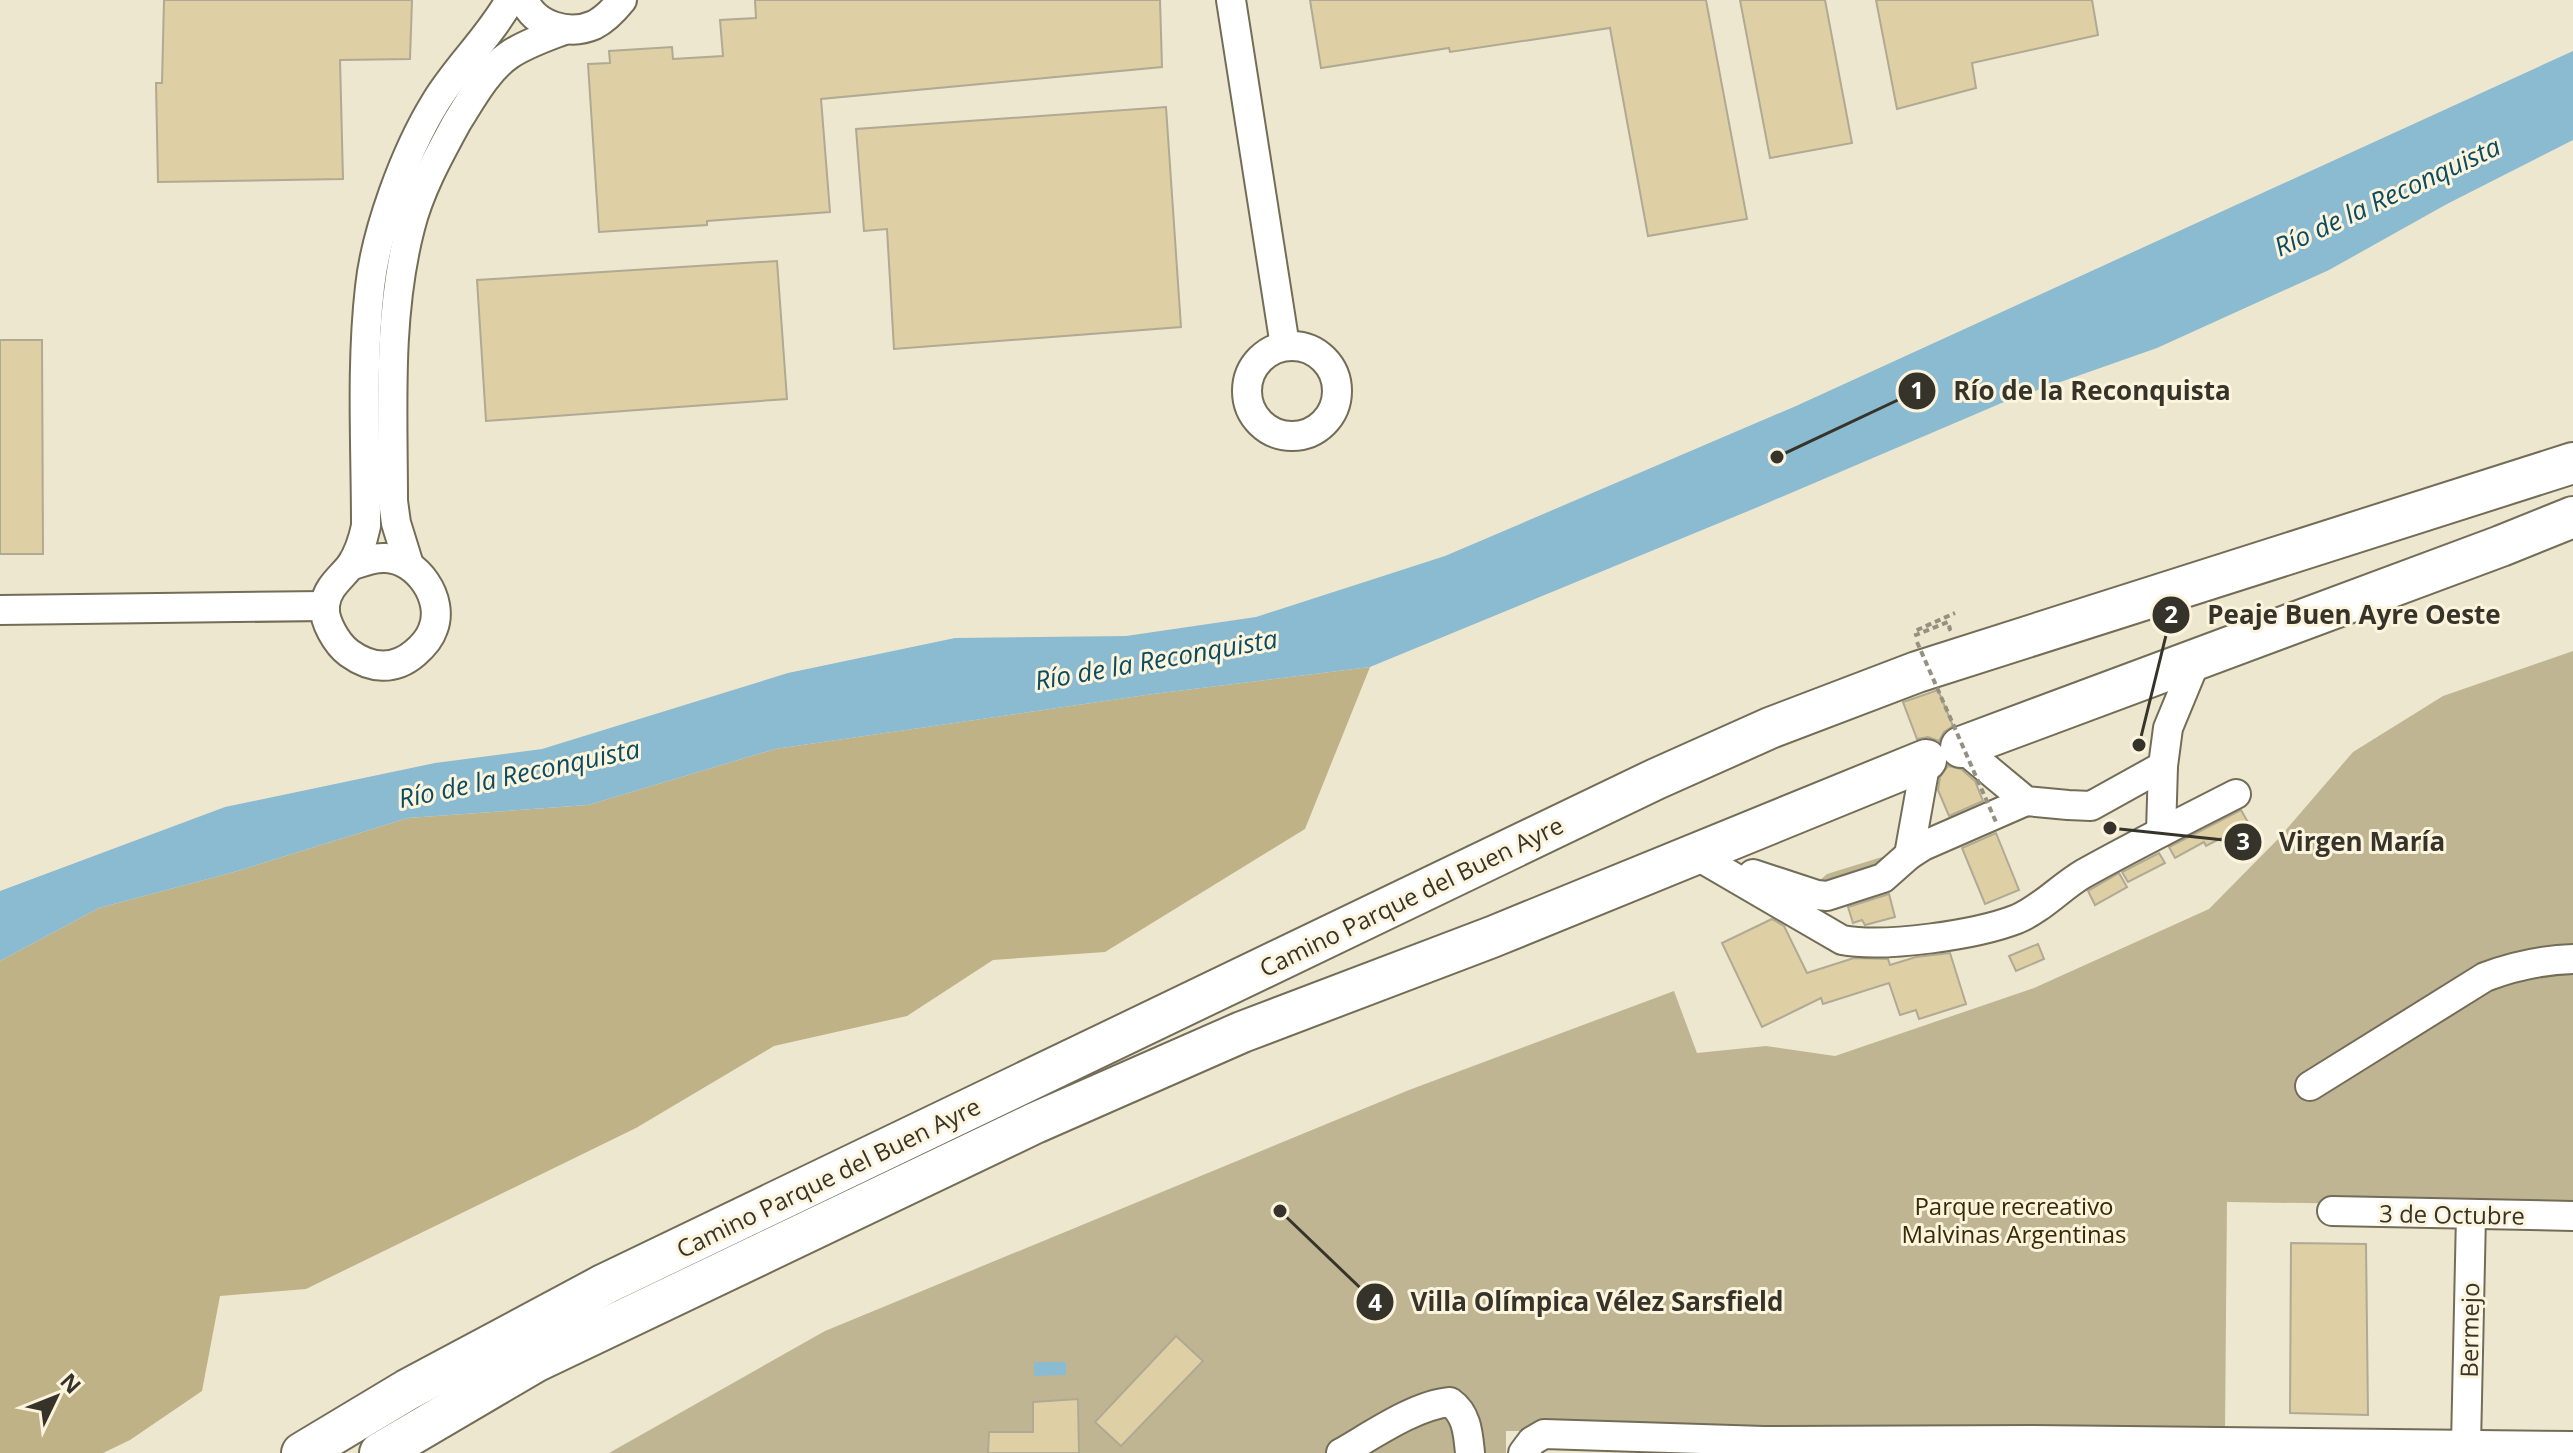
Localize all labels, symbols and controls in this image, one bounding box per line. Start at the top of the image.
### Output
water label: Río de la Reconquista [2268,128,2506,264]
callout: Río de la Reconquista [1897,366,2247,416]
text: Río de la Reconquista [1953,372,2231,408]
text: 1 [1910,373,1924,406]
callout: Peaje Buen Ayre Oeste [2151,590,2517,640]
text: Peaje Buen Ayre Oeste [2207,596,2501,632]
text: 2 [2164,597,2178,630]
water label: Río de la Reconquista [1032,620,1280,698]
water label: Río de la Reconquista [395,730,643,816]
street label: Camino Parque del Buen Ayre [1253,808,1569,984]
callout: Virgen María [2223,817,2461,867]
text: Virgen María [2279,823,2445,859]
text: 3 [2236,824,2250,857]
street label: Camino Parque del Buen Ayre [670,1089,986,1265]
park label: Parque recreativo Malvinas Argentinas [1901,1189,2127,1250]
street label: 3 de Octubre [2379,1196,2525,1232]
callout: Villa Olímpica Vélez Sarsfield [1355,1277,1800,1327]
street label: Bermejo [2452,1282,2486,1378]
text: Villa Olímpica Vélez Sarsfield [1411,1283,1783,1319]
text: 4 [1368,1285,1382,1318]
north arrow [16,1357,96,1437]
text: N [54,1366,88,1399]

